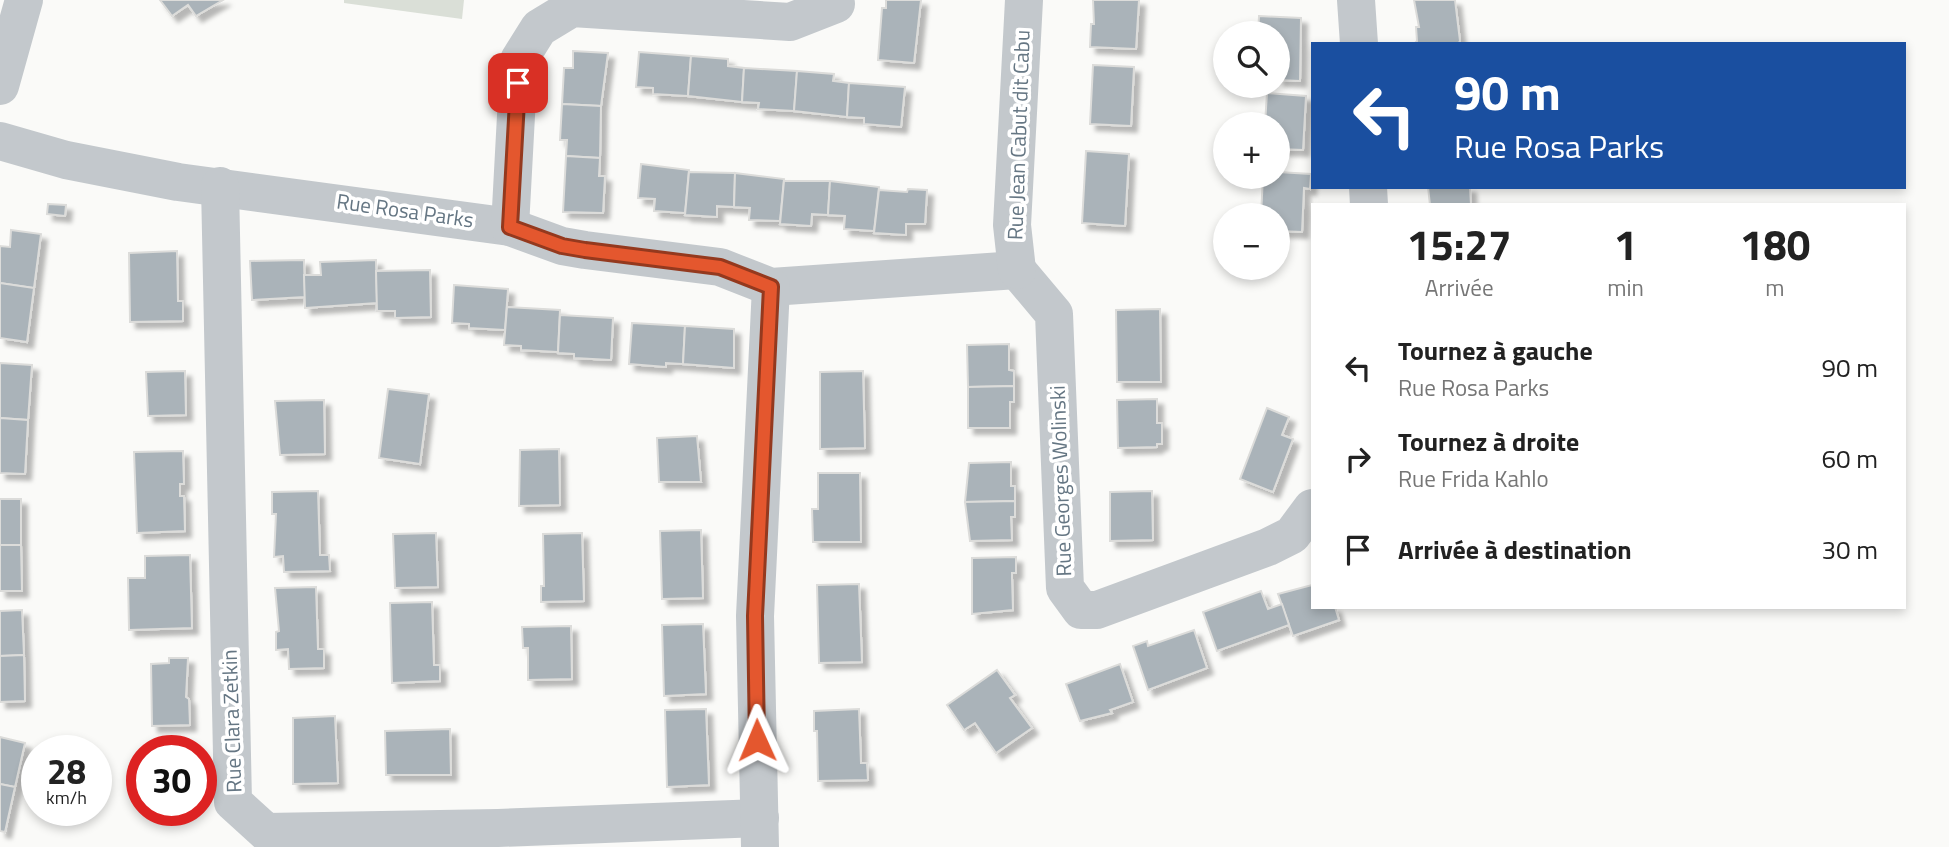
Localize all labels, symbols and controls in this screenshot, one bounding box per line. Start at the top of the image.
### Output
map controls [1213,21,1290,280]
button: search [1213,21,1290,98]
street label: Rue Jean Cabut dit Cabu [998,29,1038,241]
pin [488,53,548,113]
text: 90 m [1454,54,1561,129]
icon: arrive [499,64,537,102]
icon: left [1339,70,1430,161]
button: + [1213,112,1290,189]
text: Rue Rosa Parks [1454,122,1664,170]
street label: Rue Rosa Parks [335,185,476,235]
button: − [1213,203,1290,280]
text: 15:27 [1407,212,1512,276]
text: 1 [1614,212,1637,276]
text: 180 [1740,212,1810,276]
text: Arrivée [1425,270,1494,305]
text: min [1607,270,1644,305]
text: m [1765,270,1785,305]
text: Tournez à gauche [1398,331,1593,370]
text: 90 m [1821,348,1878,387]
icon: left [1339,349,1377,387]
text: Rue Rosa Parks [1398,370,1549,405]
street label: Rue Georges Wolinski [1041,385,1079,577]
text: Tournez à droite [1398,422,1579,461]
text: 60 m [1821,439,1878,478]
icon: right [1339,440,1377,478]
text: Rue Frida Kahlo [1398,461,1549,496]
text: Arrivée à destination [1398,530,1632,569]
text: 30 m [1821,530,1878,569]
icon: arrive [1339,531,1377,569]
street label: Rue Clara Zetkin [213,649,249,793]
position arrow [720,703,794,777]
speed limit sign: 30 [126,735,217,826]
text: 28 [47,744,86,798]
text: km/h [46,784,87,811]

